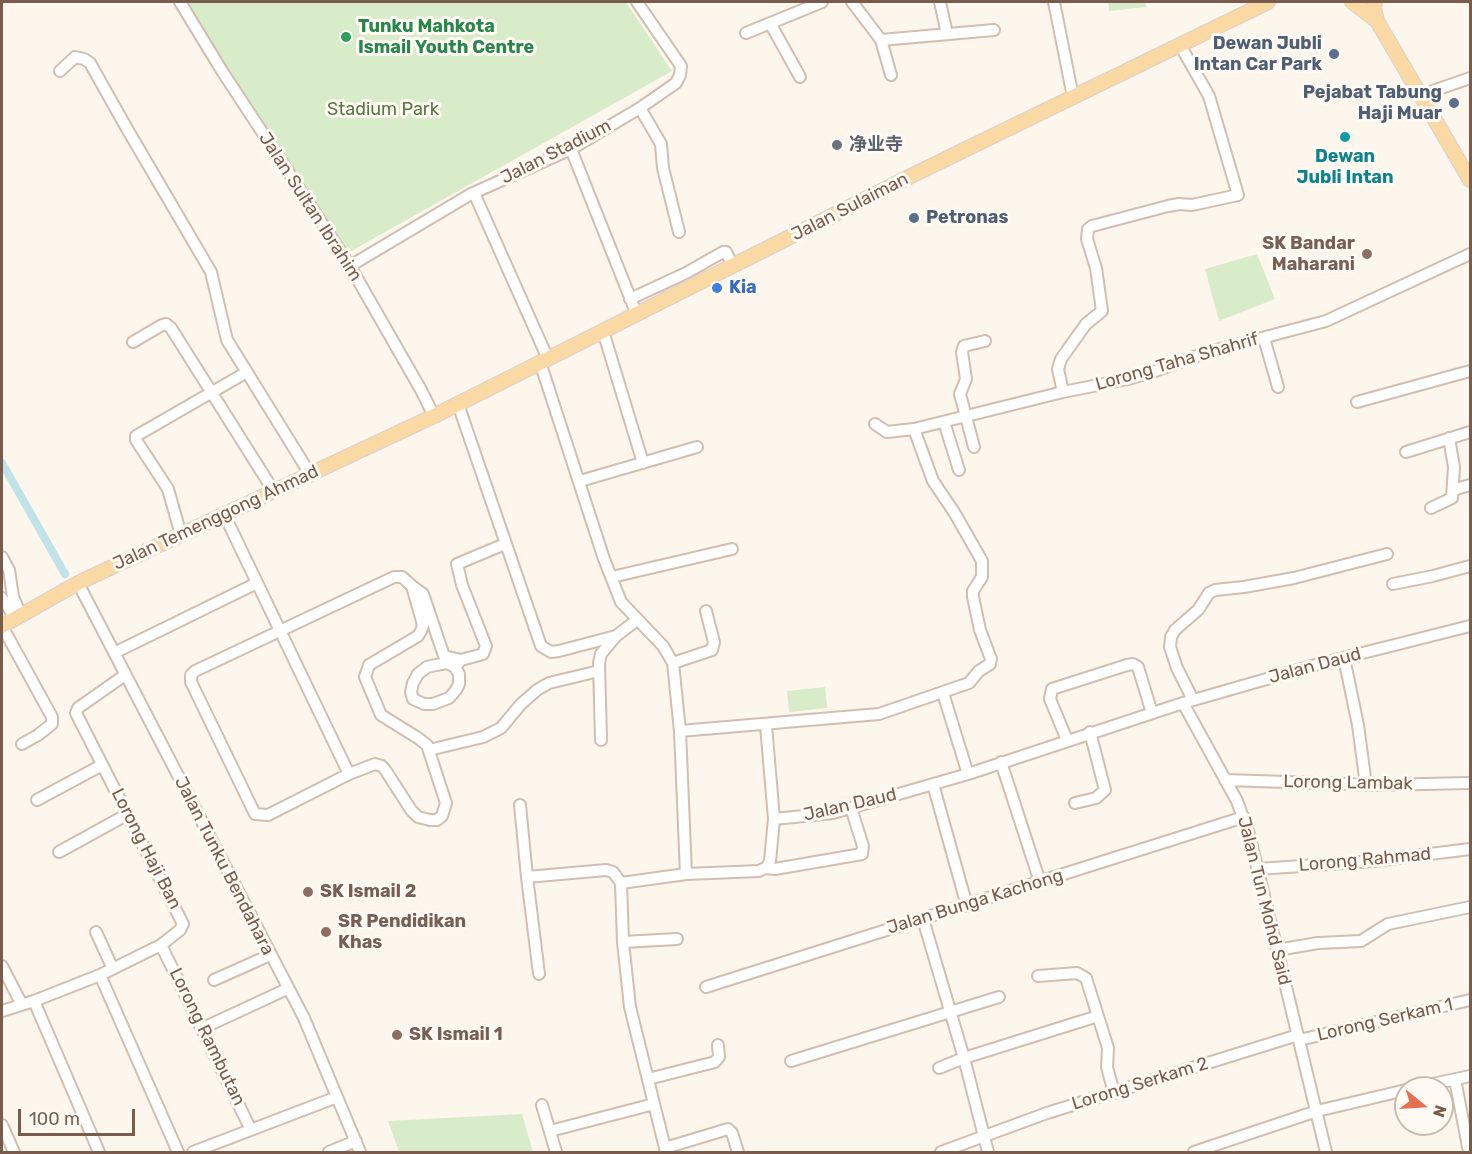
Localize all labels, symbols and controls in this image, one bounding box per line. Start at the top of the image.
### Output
place label: Tunku Mahkota Ismail Youth Centre [358,16,534,58]
marker: Tunku Mahkota Ismail Youth Centre [339,30,353,44]
place label: Dewan Jubli Intan Car Park [1194,33,1322,76]
marker: Dewan Jubli Intan Car Park [1327,47,1341,61]
place label: Pejabat Tabung Haji Muar [1303,82,1442,124]
marker: Pejabat Tabung Haji Muar [1447,96,1461,110]
park label: Stadium Park [327,99,439,121]
street label: Jalan Stadium [497,115,615,189]
street label: Jalan Sultan Ibrahim [254,129,366,285]
marker: Dewan Jubli Intan [1338,130,1352,144]
place label: 净业寺 [849,134,903,156]
marker: 净业寺 [830,138,844,152]
place label: Dewan Jubli Intan [1297,146,1393,188]
street label: Jalan Sulaiman [788,168,912,246]
place label: Petronas [926,207,1008,229]
marker: Petronas [907,211,921,225]
place label: SK Bandar Maharani [1262,233,1355,276]
marker: SK Bandar Maharani [1360,247,1374,261]
place label: Kia [729,277,757,299]
marker: Kia [710,281,724,295]
street label: Lorong Taha Shahrif [1093,328,1261,396]
street label: Jalan Temenggong Ahmad [110,461,322,575]
street label: Jalan Daud [1266,643,1364,689]
street label: Lorong Lambak [1283,771,1413,795]
street label: Jalan Tunku Bendahara [170,773,278,959]
street label: Jalan Daud [801,784,899,826]
street label: Lorong Haji Ban [106,785,186,913]
street label: Jalan Tun Mohd Said [1233,814,1295,988]
street label: Lorong Rahmad [1298,843,1432,877]
street label: Jalan Bunga Kachong [884,865,1066,939]
place label: SK Ismail 2 [320,881,416,903]
marker: SK Ismail 2 [301,885,315,899]
place label: SR Pendidikan Khas [338,911,466,954]
marker: SR Pendidikan Khas [319,925,333,939]
street label: Lorong Rambutan [164,965,250,1109]
street label: Lorong Serkam 1 [1315,994,1455,1046]
place label: SK Ismail 1 [409,1024,503,1046]
marker: SK Ismail 1 [390,1028,404,1042]
street label: Lorong Serkam 2 [1069,1053,1211,1115]
north arrow [1394,1076,1454,1136]
scale bar [21,1097,138,1135]
text: N [1429,1103,1451,1120]
text: 100 m [29,1108,80,1130]

